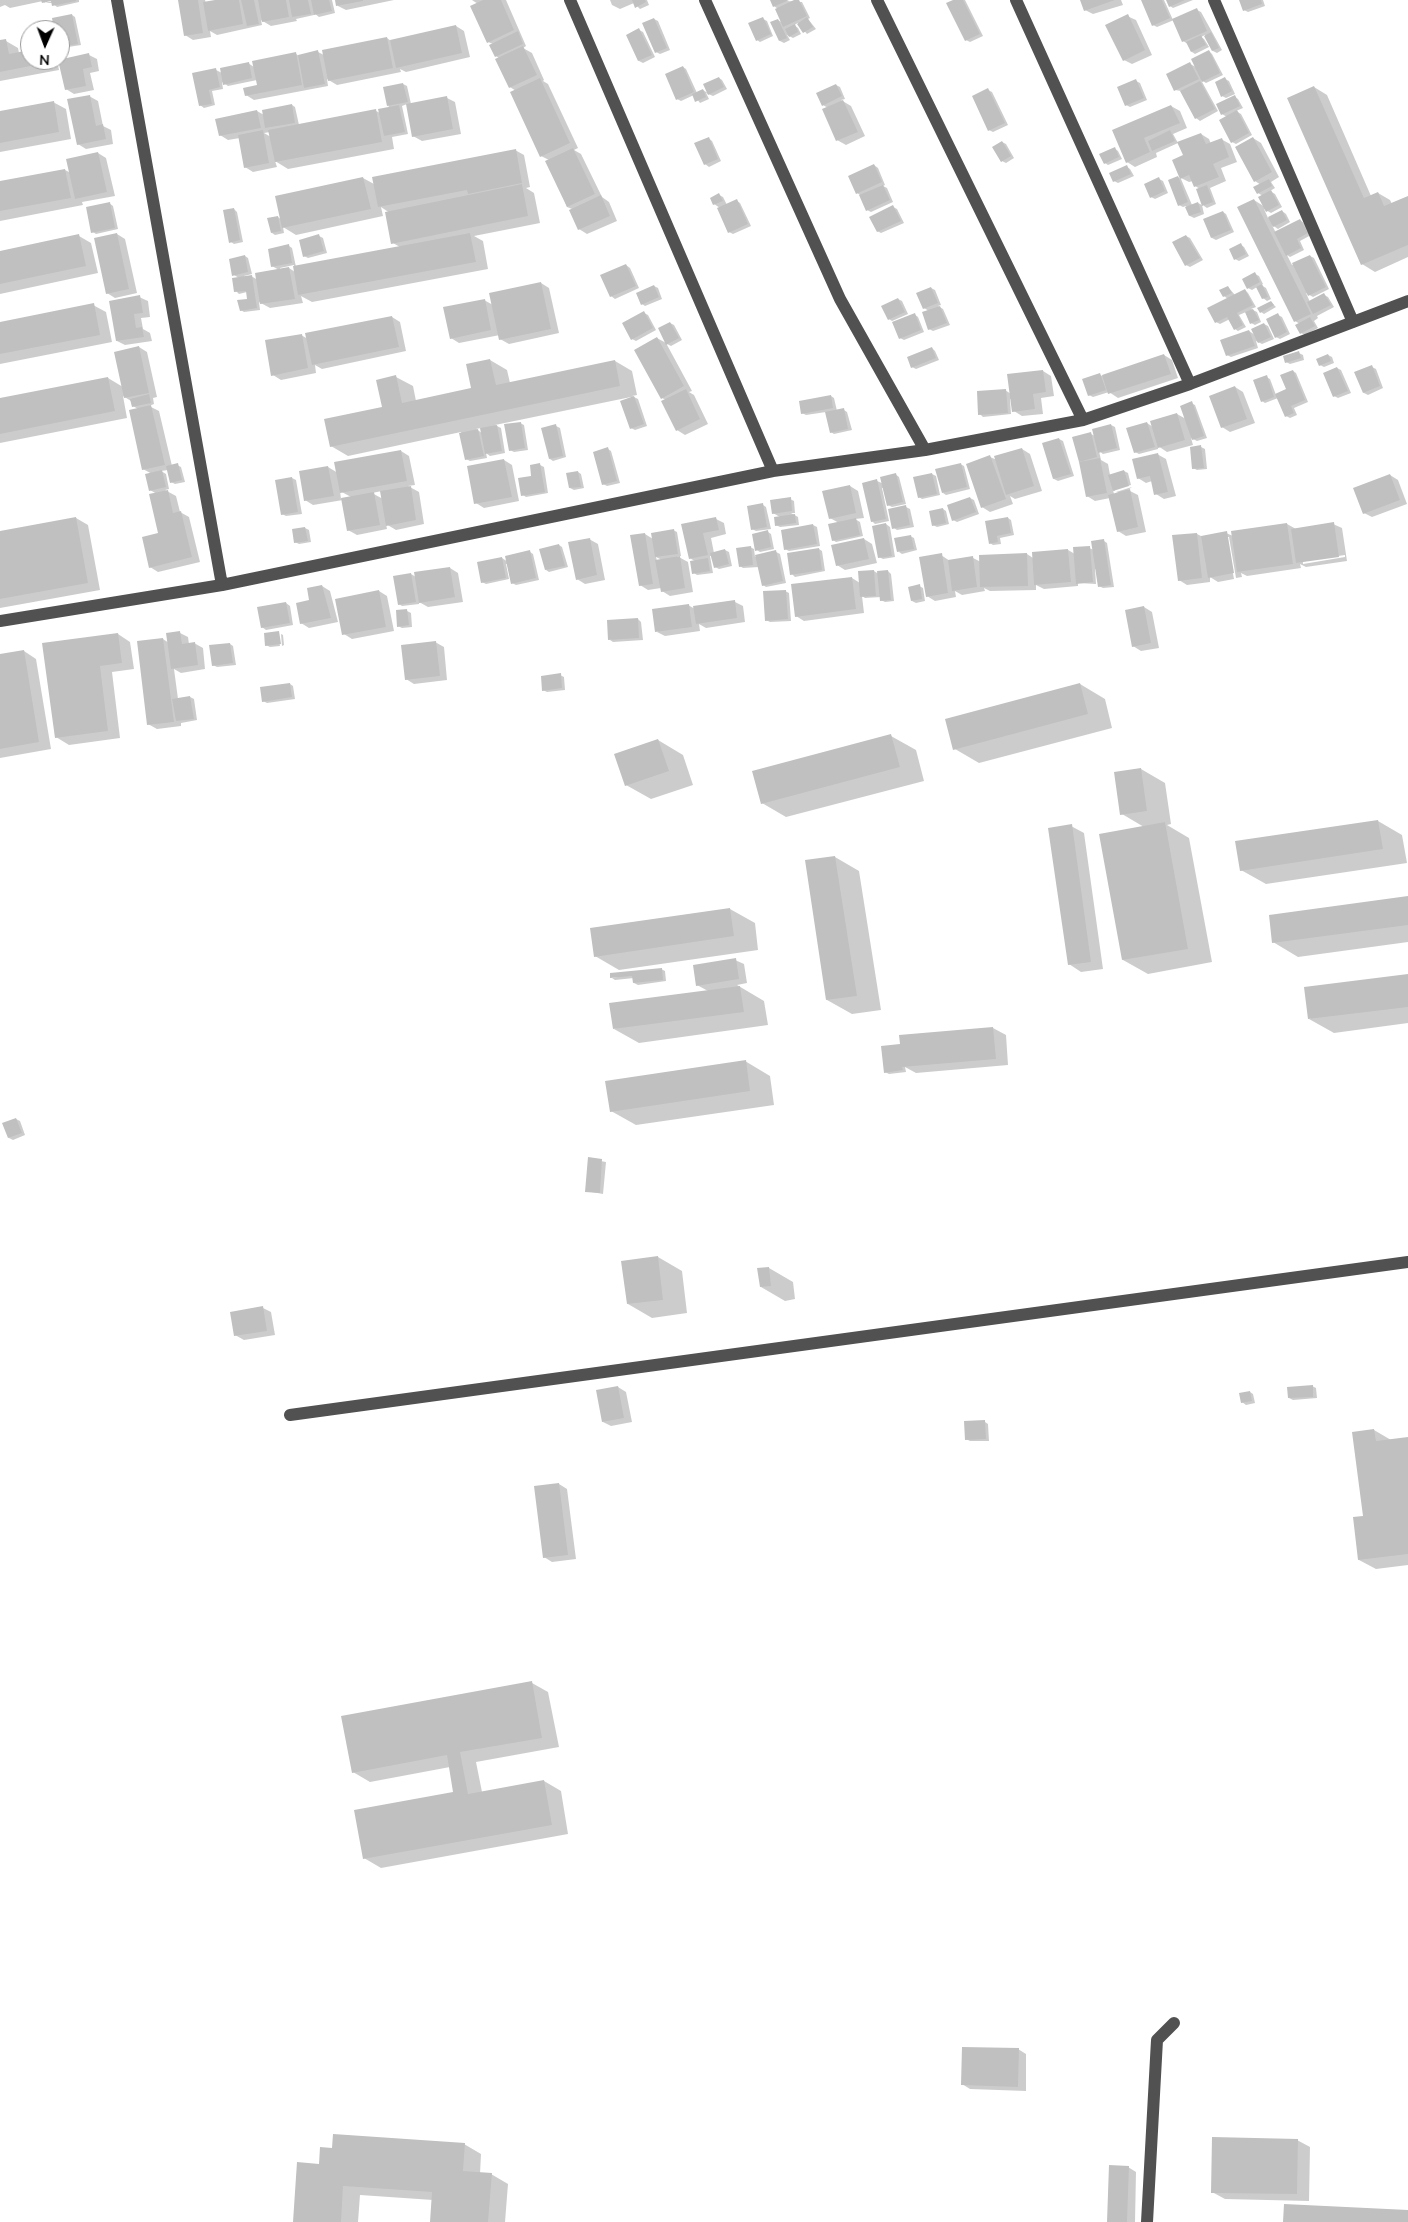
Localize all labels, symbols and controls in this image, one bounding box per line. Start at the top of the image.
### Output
north arrow [20,20,70,70]
text: N [39,50,50,69]

